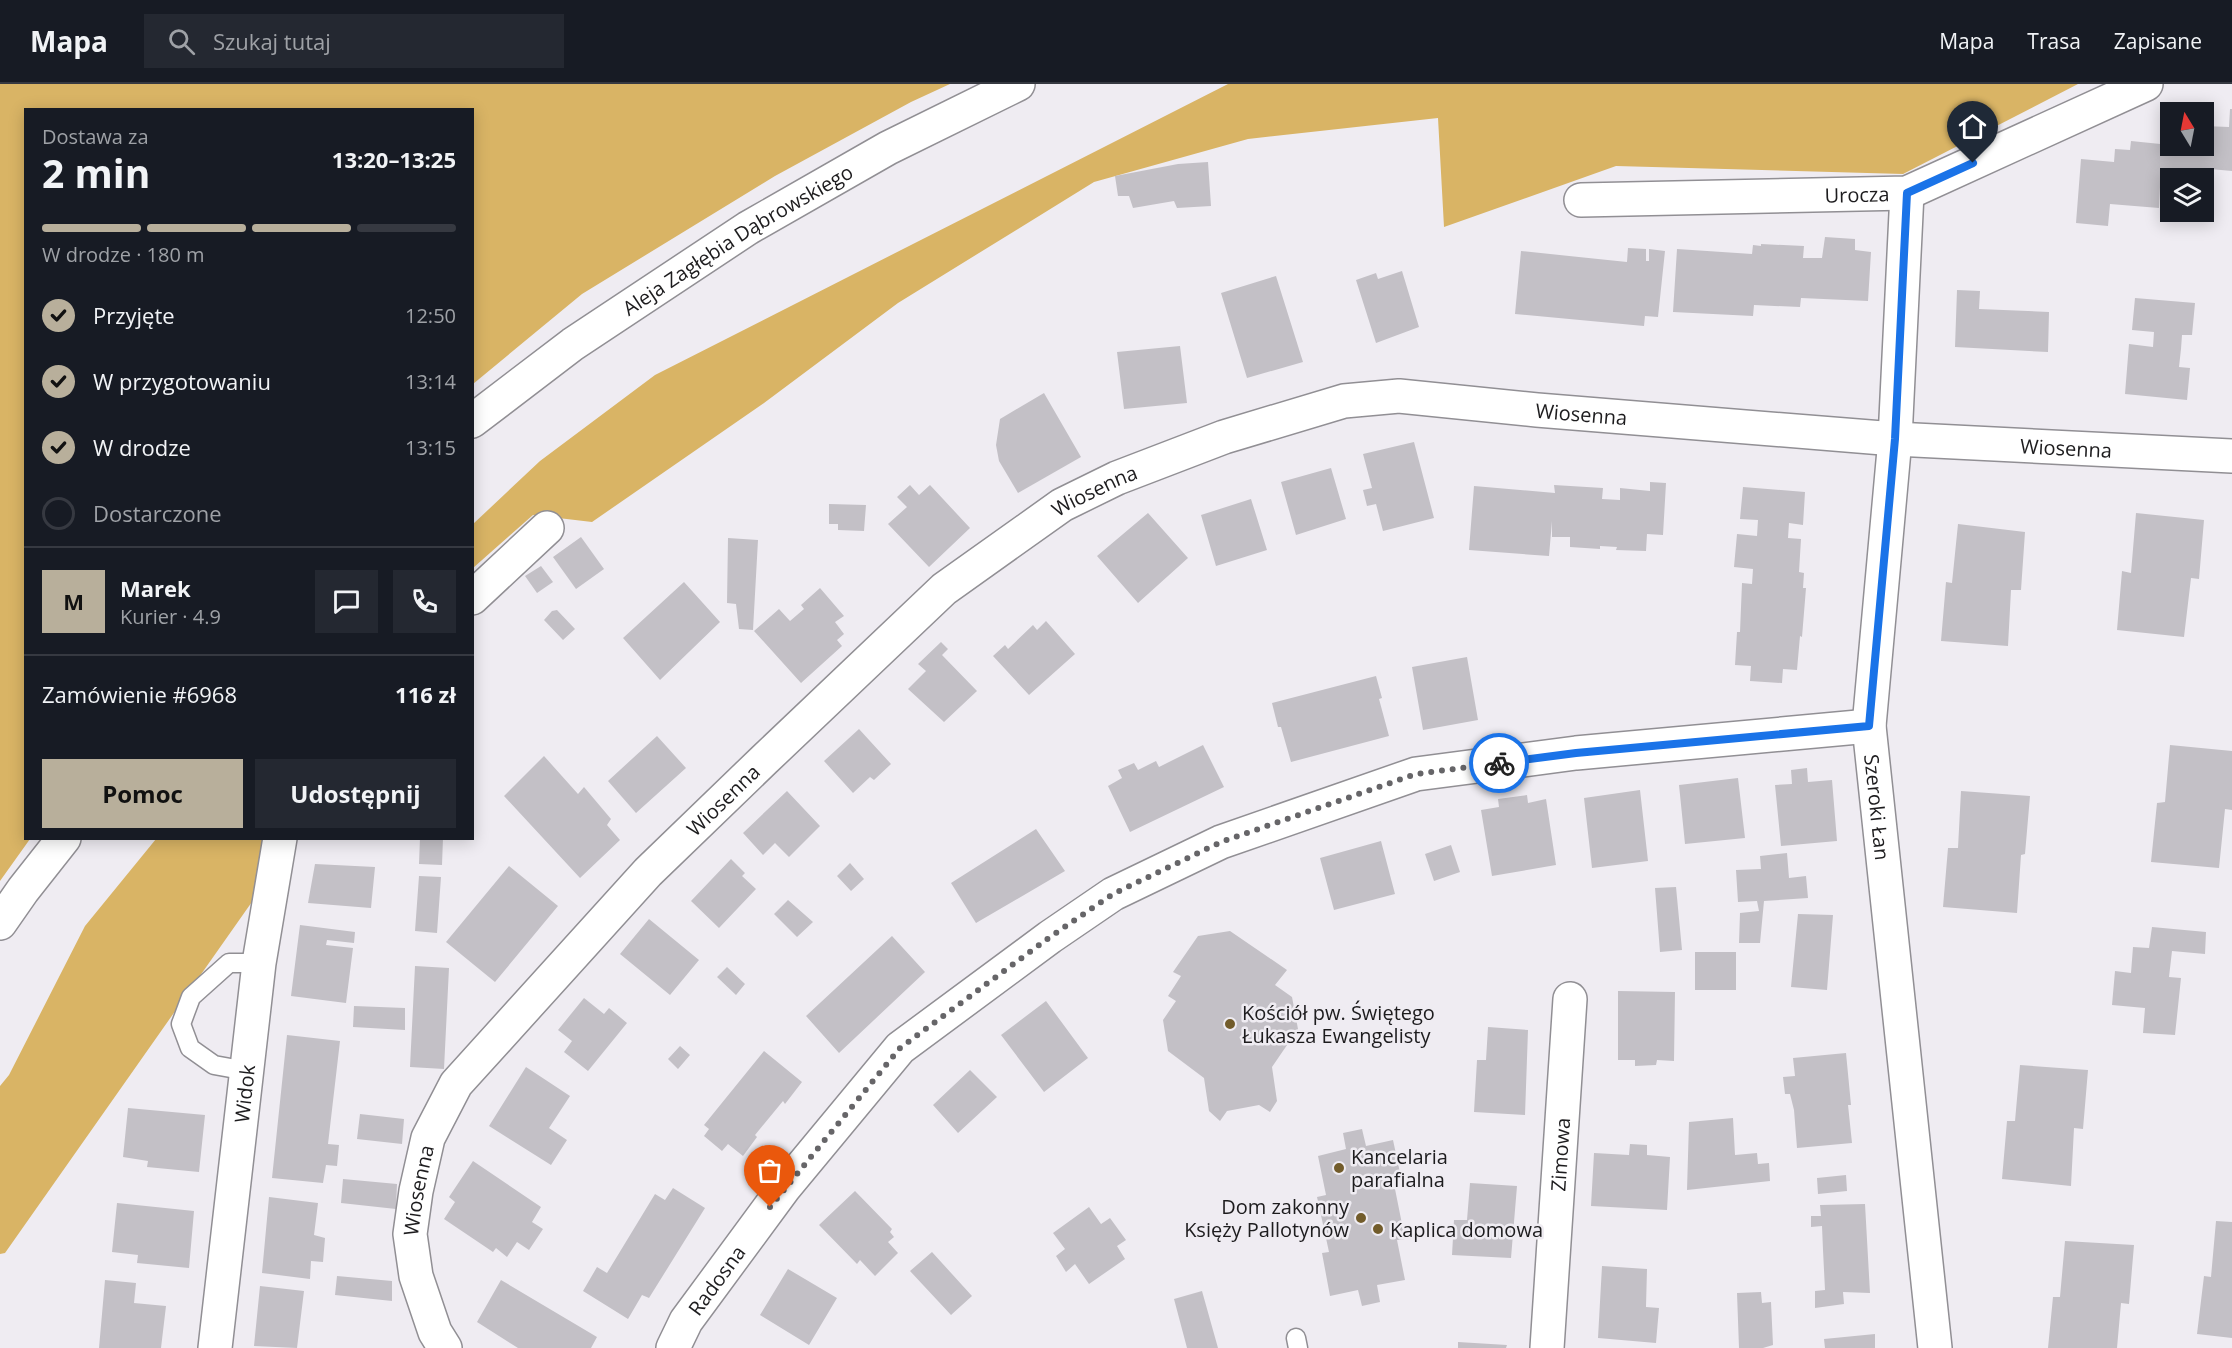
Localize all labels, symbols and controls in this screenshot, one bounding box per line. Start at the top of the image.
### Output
search box [144,14,564,68]
text: Mapa [30,22,108,60]
icon: search [165,25,198,58]
text: Szukaj tutaj [213,26,331,56]
text: Mapa [1939,27,1994,55]
text: Trasa [2027,27,2081,55]
text: Zapisane [2114,27,2202,55]
pin [1947,101,1998,163]
north arrow [2160,102,2214,156]
map controls [2160,102,2214,222]
icon: home [1956,110,1989,143]
text: Dostawa za [42,123,149,150]
text: 13:20–13:25 [332,144,456,174]
text: 2 min [42,146,150,199]
street label: Aleja Zagłębia Dąbrowskiego [617,158,857,321]
button: layers [2160,168,2214,222]
street label: Urocza [1824,180,1890,208]
text: W drodze · 180 m [42,241,205,268]
icon: check [42,299,75,332]
text: Przyjęte [93,300,175,330]
text: 12:50 [405,302,456,329]
icon: check [42,365,75,398]
text: W przygotowaniu [93,366,271,396]
text: 13:14 [405,368,456,395]
street label: Wiosenna [1534,396,1628,431]
icon: check [42,431,75,464]
text: W drodze [93,432,191,462]
street label: Wiosenna [2020,432,2113,463]
text: 13:15 [405,434,456,461]
street label: Wiosenna [1046,458,1141,522]
text: Dostarczone [93,498,222,528]
button: chat [315,570,378,633]
button: phone [393,570,456,633]
text: Marek [120,573,191,603]
text: M [63,586,84,616]
text: Kurier · 4.9 [120,603,221,630]
text: Zamówienie #6968 [42,679,237,709]
text: 116 zł [395,679,456,709]
courier [1469,733,1529,793]
icon: bike [1483,747,1516,780]
street label: Szeroki Łan [1859,753,1897,861]
street label: Wiosenna [680,758,765,841]
button: Pomoc [42,759,243,828]
button: Udostępnij [255,759,456,828]
place label: Kościół pw. Świętego Łukasza Ewangelisty [1242,999,1435,1049]
marker: Kościół pw. Świętego Łukasza Ewangelisty [1223,1017,1237,1031]
street label: Widok [227,1063,261,1124]
street label: Zimowa [1544,1117,1576,1192]
street label: Wiosenna [396,1142,440,1237]
place label: Kancelaria parafialna [1351,1143,1448,1193]
pin [744,1145,795,1207]
icon: bag [753,1154,786,1187]
marker: Kancelaria parafialna [1332,1161,1346,1175]
place label: Dom zakonny Księży Pallotynów [1184,1193,1350,1243]
marker: Dom zakonny Księży Pallotynów [1354,1211,1368,1225]
place label: Kaplica domowa [1390,1216,1543,1243]
marker: Kaplica domowa [1371,1222,1385,1236]
street label: Radosna [681,1239,751,1320]

